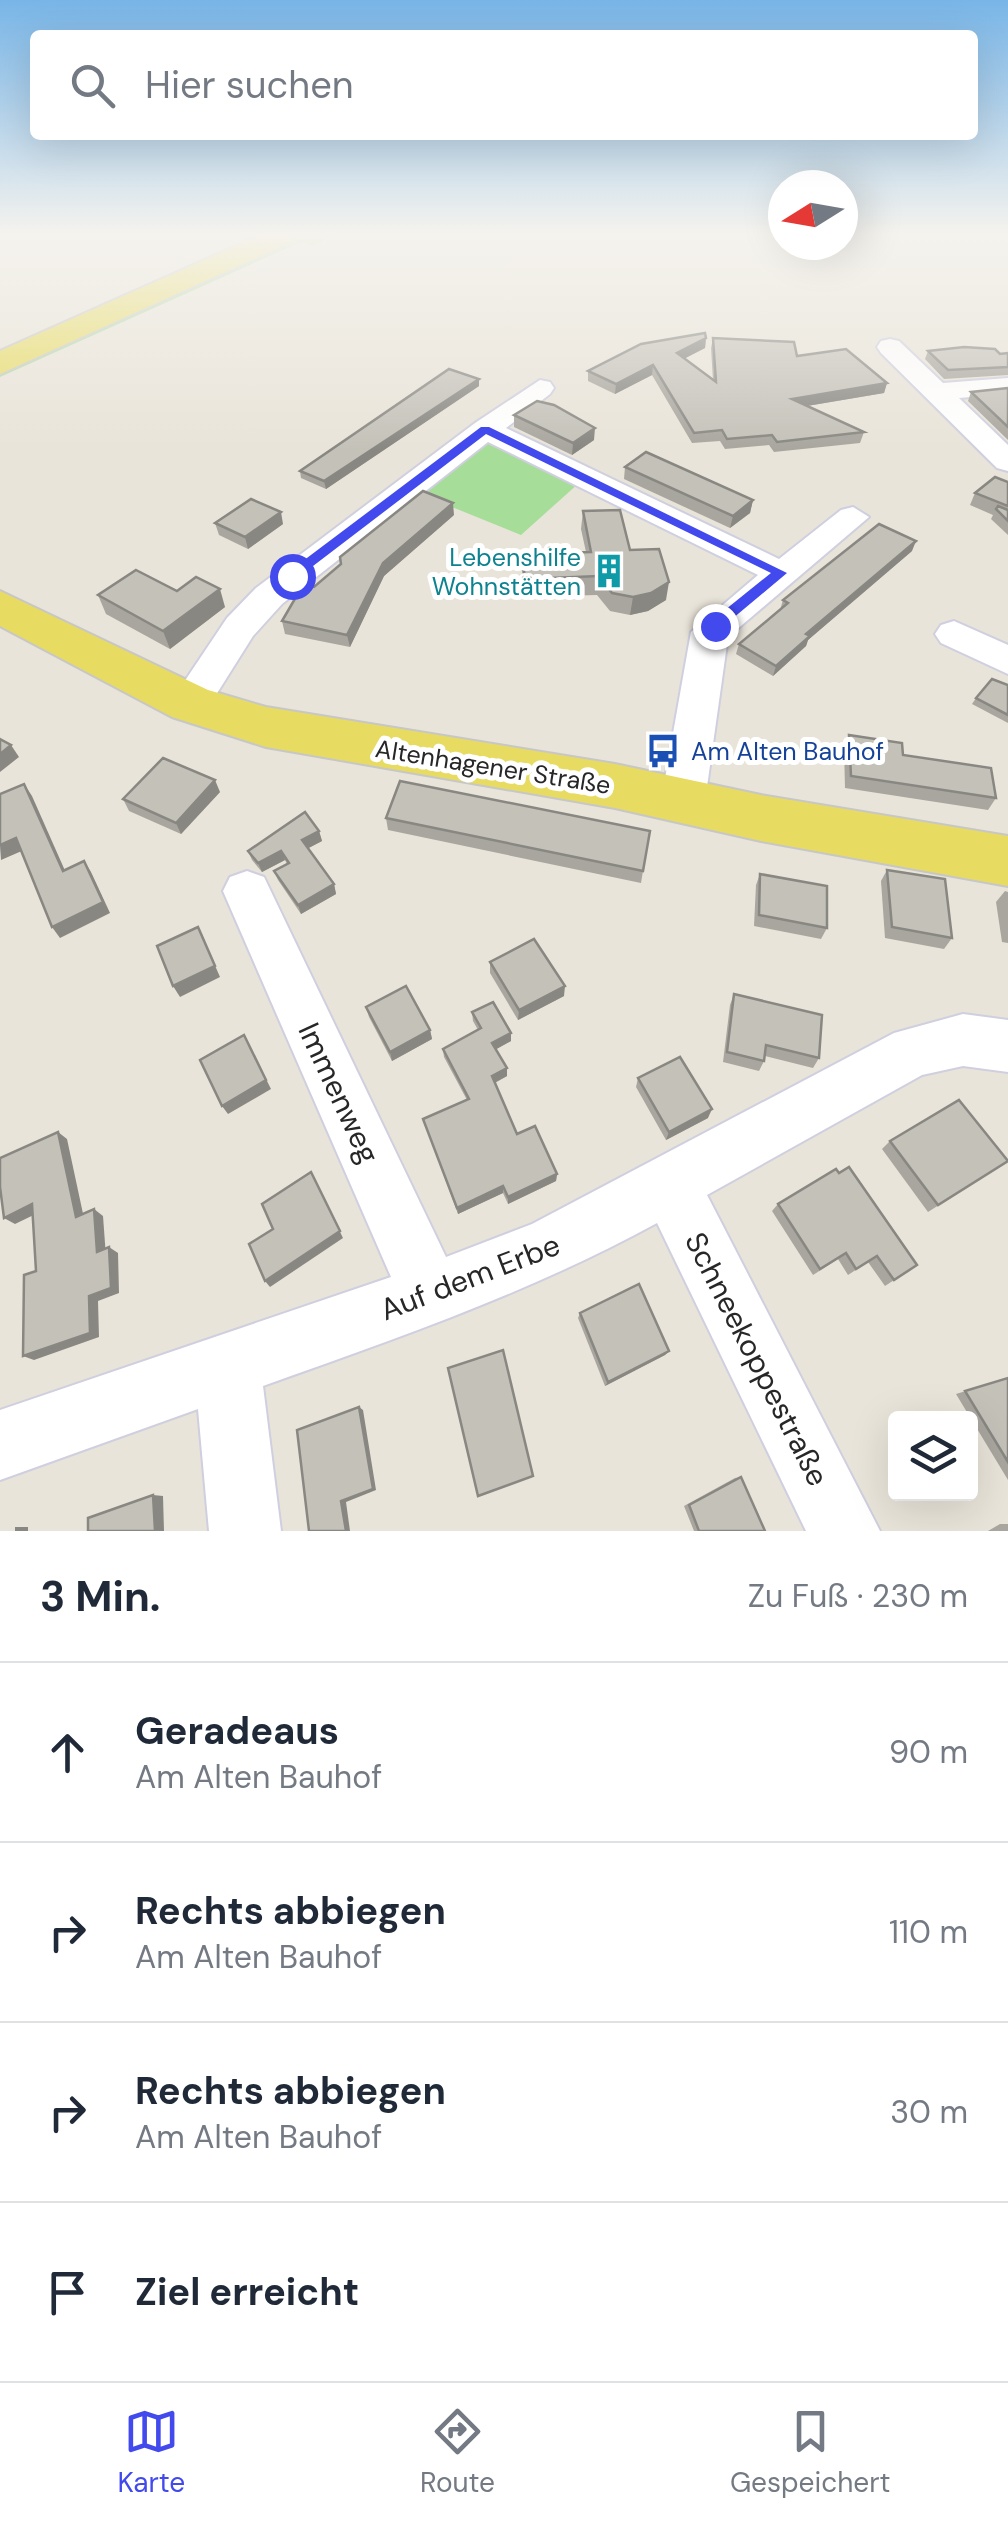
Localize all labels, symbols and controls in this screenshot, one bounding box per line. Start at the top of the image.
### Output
search box [30,30,978,140]
icon: search [65,58,120,113]
text: Hier suchen [145,60,354,110]
north arrow [768,170,858,260]
place label: Lebenshilfe Wohnstätten [432,541,581,603]
building icon: Lebenshilfe Wohnstätten [590,552,628,590]
route start [270,554,316,600]
route end [693,604,739,650]
street label: Altenhagener Straße [373,732,613,802]
bus stop icon: Am Alten Bauhof [644,732,682,770]
place label: Am Alten Bauhof [691,735,884,768]
street label: Immenweg [289,1016,389,1170]
street label: Auf dem Erbe [375,1225,565,1329]
street label: Schneekoppestraße [676,1226,838,1492]
map controls [888,1411,978,1501]
button: layers [888,1411,978,1501]
text: 3 Min. [40,1569,160,1624]
text: Zu Fuß · 230 m [748,1575,968,1617]
text: Geradeaus [135,1706,339,1756]
icon: ahead [40,1725,95,1780]
text: 90 m [889,1731,968,1773]
text: Am Alten Bauhof [135,1756,382,1798]
text: Rechts abbiegen [135,1886,446,1936]
icon: right [40,1905,95,1960]
text: 110 m [889,1911,968,1953]
text: Am Alten Bauhof [135,1936,382,1978]
text: Rechts abbiegen [135,2066,446,2116]
icon: right [40,2085,95,2140]
text: 30 m [890,2091,968,2133]
text: Am Alten Bauhof [135,2116,382,2158]
icon: arrive [40,2265,95,2320]
text: Ziel erreicht [135,2267,359,2317]
tab: Karte [117,2404,185,2501]
tab: Route [420,2404,495,2501]
tab: Gespeichert [730,2404,891,2501]

